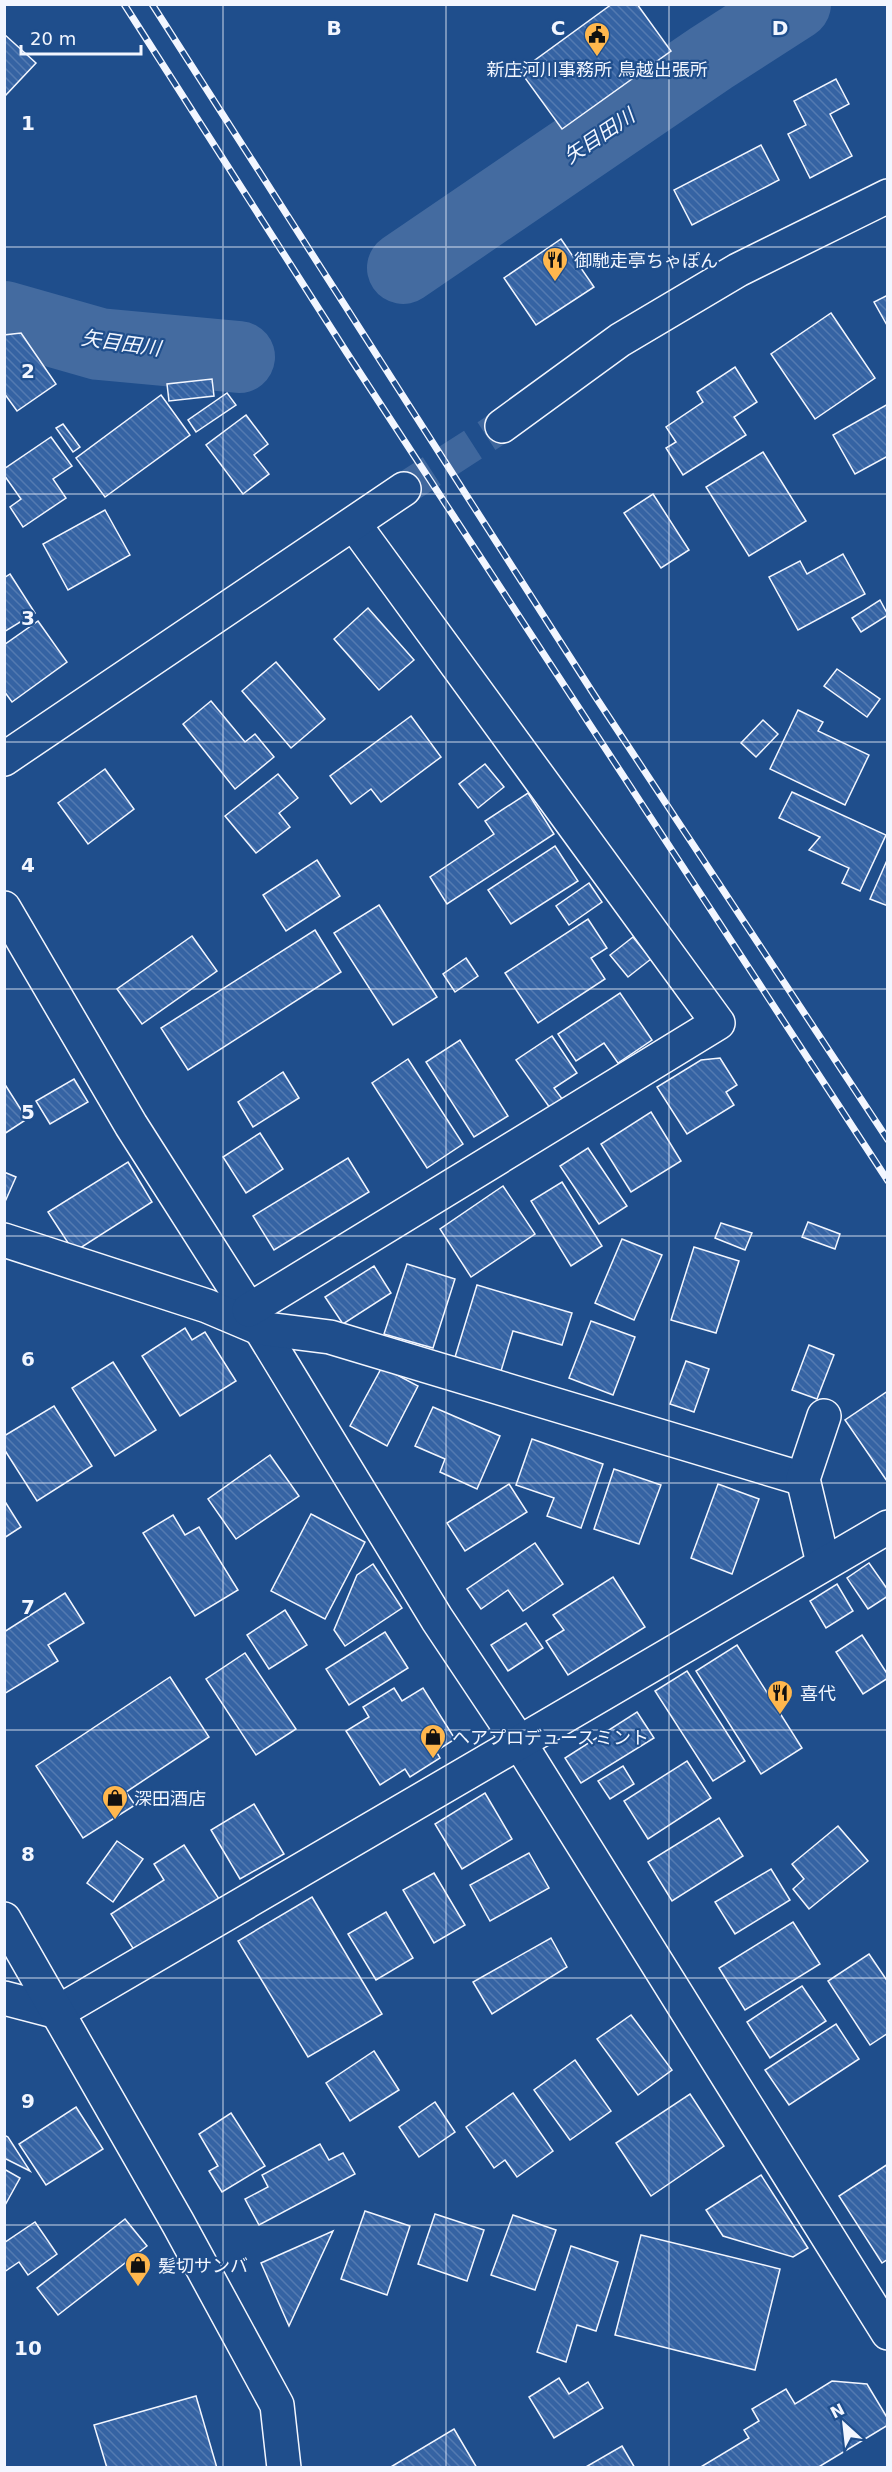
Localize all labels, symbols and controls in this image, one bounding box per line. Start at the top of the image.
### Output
text: B [326,16,342,40]
text: C [551,16,565,40]
text: D [772,16,788,40]
scale bar [21,18,141,56]
public building icon: 新庄河川事務所 鳥越出張所 [582,20,612,58]
text: 20 m [30,28,76,49]
place label: 新庄河川事務所 鳥越出張所 [486,59,708,80]
water label: 矢目田川 [559,103,641,168]
text: 1 [21,111,35,135]
restaurant icon: 御馳走亭ちゃぽん [540,245,570,283]
place label: 御馳走亭ちゃぽん [574,250,718,271]
water label: 矢目田川 [80,326,164,361]
text: 2 [21,359,35,383]
text: 3 [21,606,35,630]
text: 4 [21,853,35,877]
text: 5 [21,1100,35,1124]
text: 6 [21,1347,35,1371]
text: 7 [21,1595,35,1619]
restaurant icon: 喜代 [765,1678,795,1716]
place label: 喜代 [800,1683,836,1704]
shop icon: ヘアプロデュースミント [418,1722,448,1760]
place label: ヘアプロデュースミント [452,1727,649,1748]
shop icon: 深田酒店 [100,1783,130,1821]
place label: 深田酒店 [134,1788,206,1809]
text: 8 [21,1842,35,1866]
text: 9 [21,2089,35,2113]
shop icon: 髪切サンバ [123,2250,153,2288]
place label: 髪切サンバ [158,2255,248,2276]
text: 10 [14,2336,42,2360]
north arrow [814,2394,874,2454]
text: N [827,2400,848,2423]

